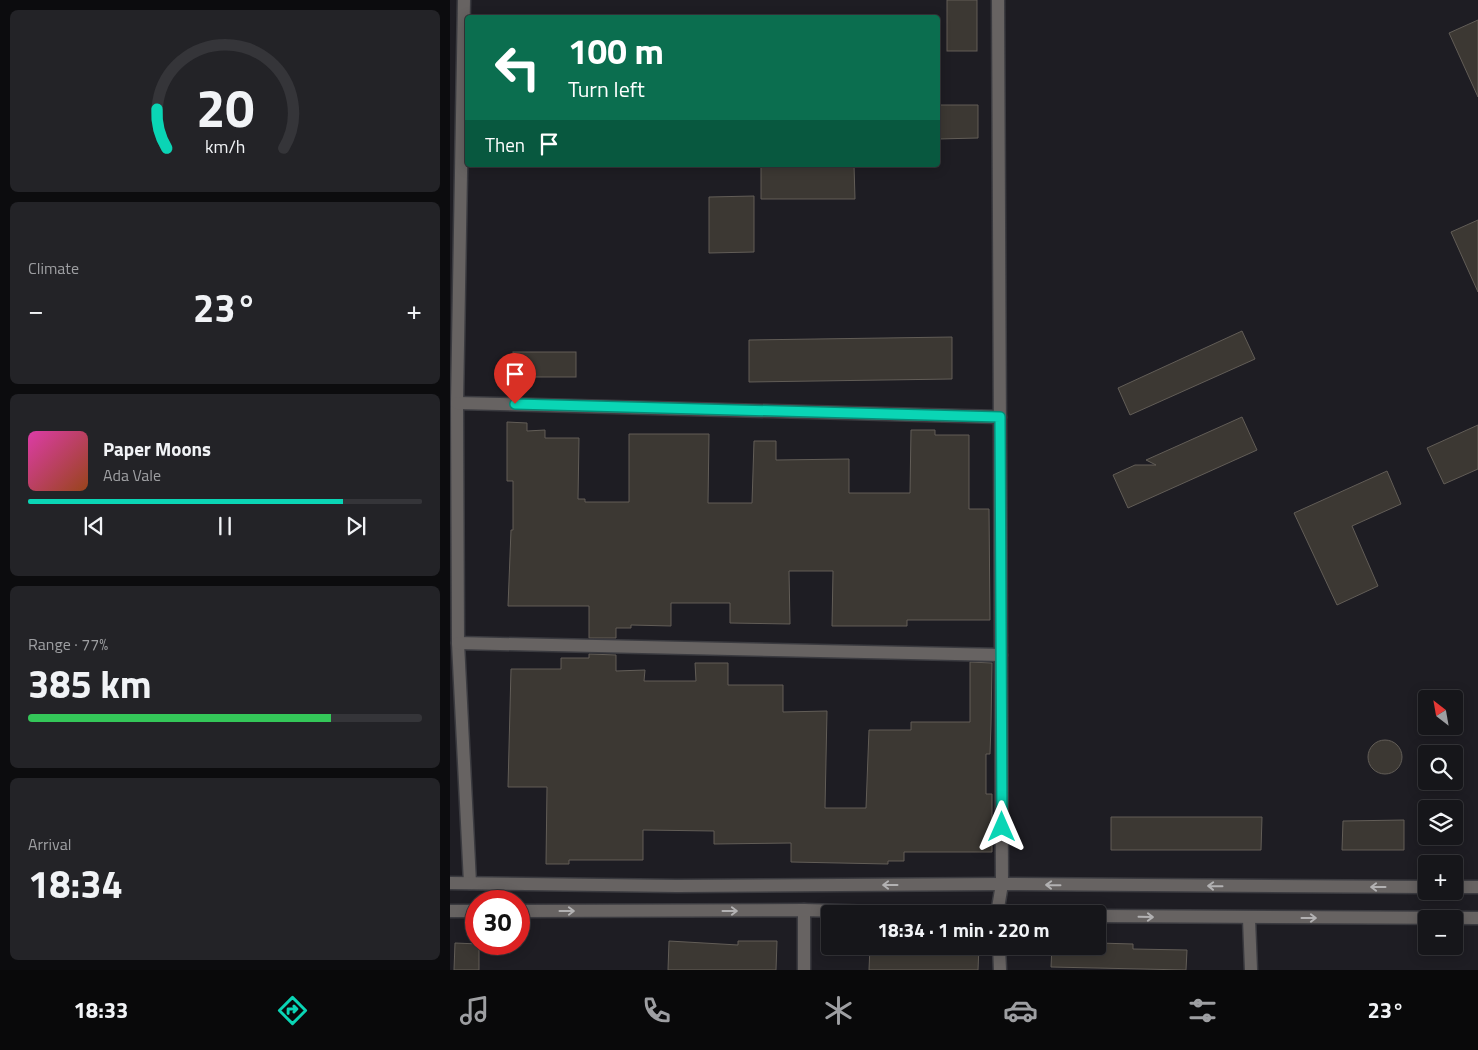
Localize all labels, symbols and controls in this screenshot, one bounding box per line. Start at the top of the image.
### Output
text: 100 m [568,24,664,78]
icon: left [485,35,550,100]
text: 20 [196,68,254,147]
text: Turn left [568,72,645,106]
text: Then [485,130,525,159]
icon: arrive [535,130,563,158]
text: km/h [205,133,245,160]
text: Climate [28,256,79,280]
text: 23° [193,279,257,337]
text: − [28,288,44,331]
text: + [406,288,422,331]
pin [494,353,536,404]
icon: arrive [501,360,529,388]
text: Paper Moons [103,434,211,463]
text: Ada Vale [103,463,161,487]
icon: previous [80,512,108,540]
icon: pause [211,512,239,540]
icon: next [342,512,370,540]
text: Range · 77% [28,632,108,656]
text: 385 km [28,655,152,713]
north arrow [1418,690,1462,735]
map controls [1418,690,1463,955]
button: search [1418,745,1463,790]
position arrow [975,800,1027,852]
button: layers [1418,800,1463,845]
text: Arrival [28,832,71,856]
text: 18:34 [28,855,123,913]
button: + [1418,855,1463,900]
one-way arrow [882,880,898,890]
one-way arrow [1045,880,1061,890]
one-way arrow [1207,881,1224,891]
one-way arrow [1370,882,1386,892]
speed limit sign: 30 [465,890,530,955]
one-way arrow [559,906,575,916]
one-way arrow [722,906,738,916]
button: − [1418,910,1463,955]
one-way arrow [1138,912,1154,922]
one-way arrow [1300,913,1316,923]
text: 18:34 · 1 min · 220 m [877,915,1050,944]
text: 18:33 [74,993,128,1027]
icon: directions [275,993,310,1028]
icon: music [457,993,492,1028]
icon: phone [639,993,674,1028]
icon: climate [821,993,856,1028]
icon: car [1003,993,1038,1028]
icon: filters [1185,993,1220,1028]
text: 23° [1367,993,1404,1027]

